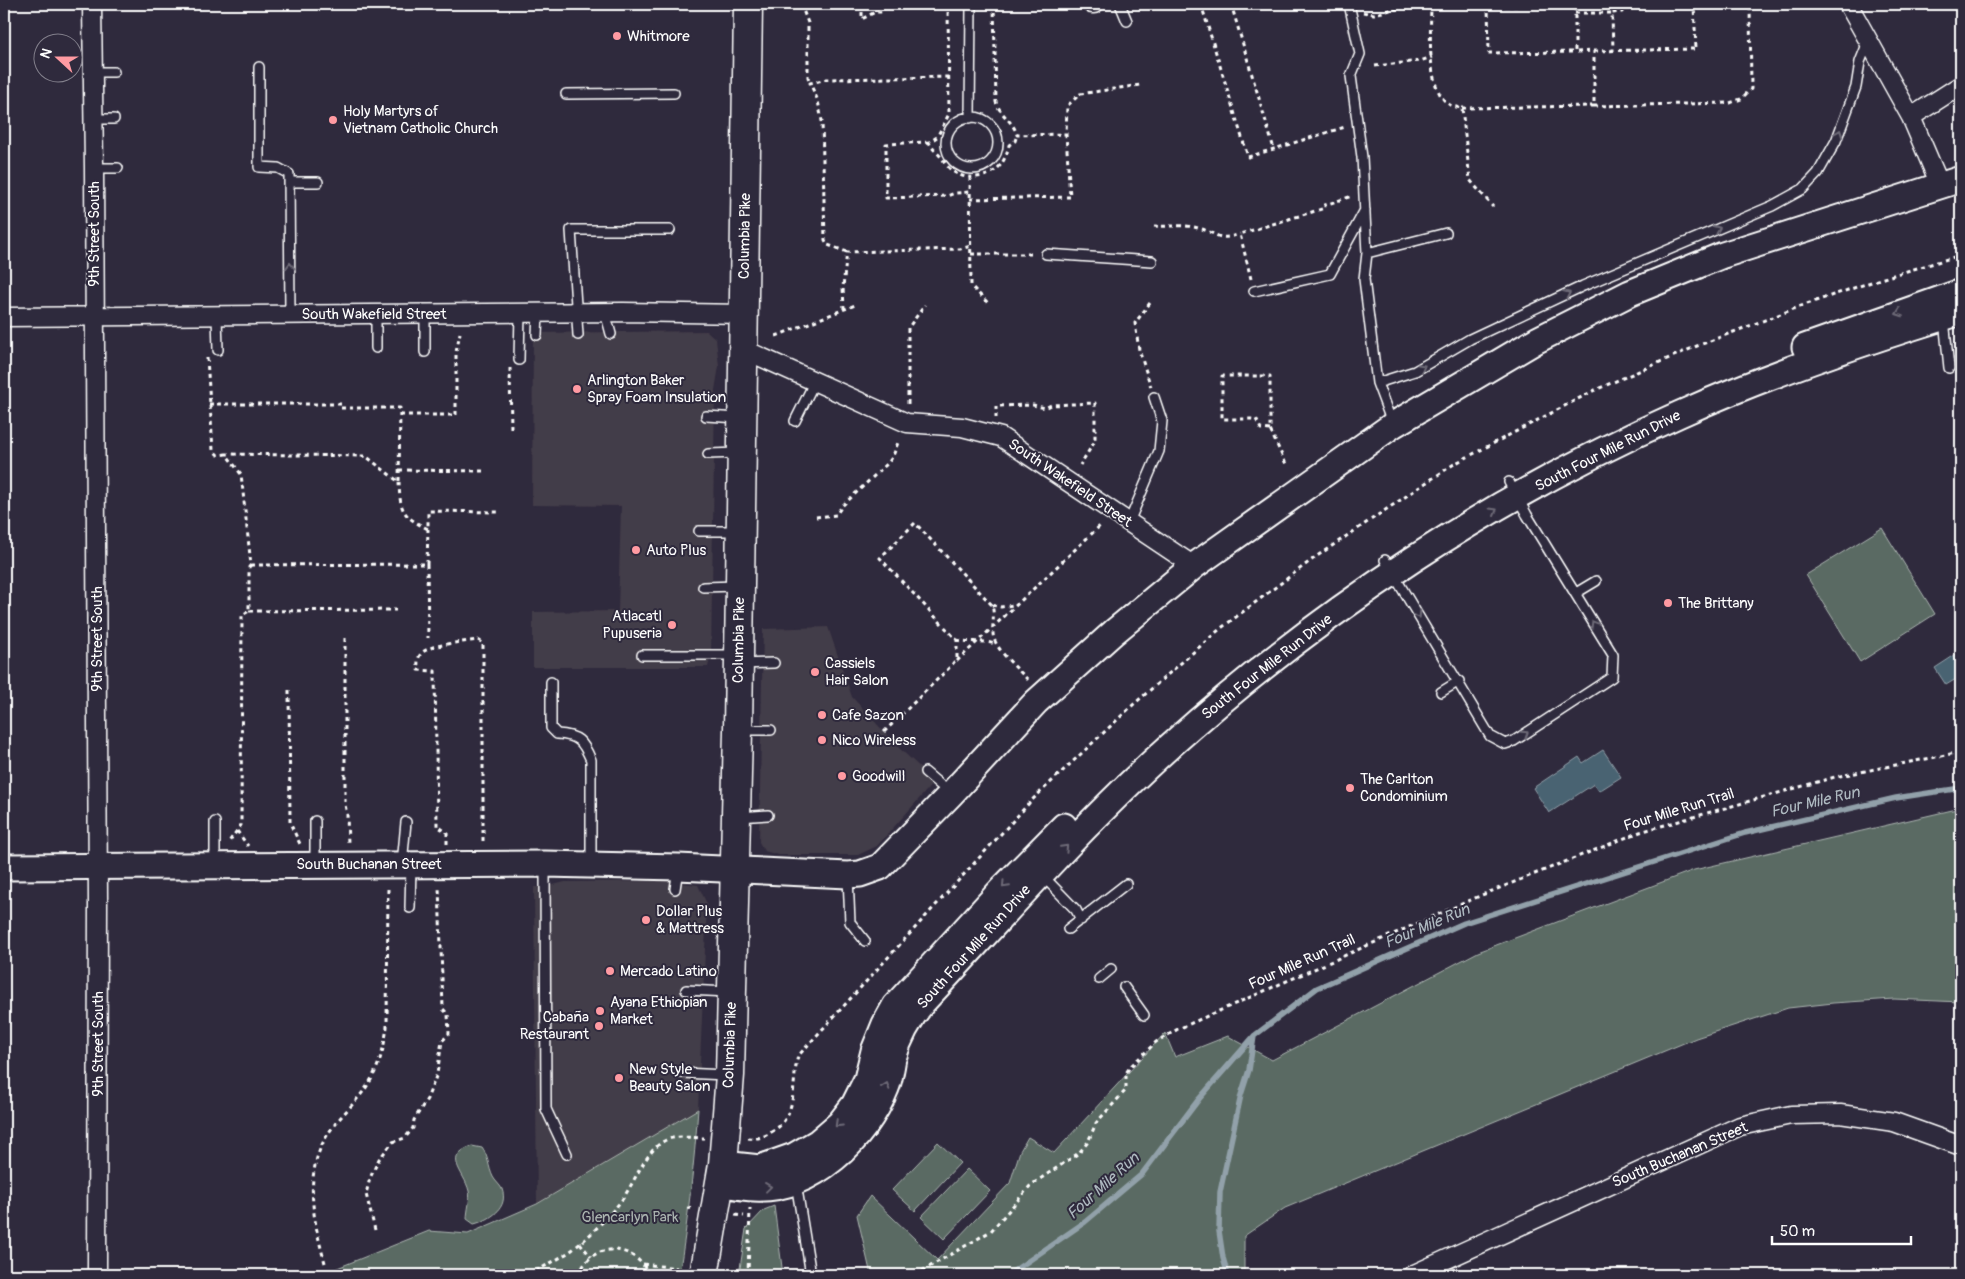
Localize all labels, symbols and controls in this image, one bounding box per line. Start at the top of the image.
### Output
place label: Whitmore [627,27,690,46]
marker: Whitmore [611,30,623,42]
north arrow [32,32,82,82]
text: N [37,46,56,61]
place label: Holy Martyrs of Vietnam Catholic Church [343,102,498,138]
marker: Holy Martyrs of Vietnam Catholic Church [327,114,339,126]
one-way arrow [1832,129,1843,138]
street label: 9th Street South [85,181,104,287]
street label: Columbia Pike [735,192,755,279]
one-way arrow [1712,225,1720,235]
one-way arrow [285,262,295,270]
one-way arrow [1562,289,1571,300]
street label: South Wakefield Street [301,305,448,324]
one-way arrow [1895,307,1903,317]
one-way arrow [1417,363,1426,373]
place label: Arlington Baker Spray Foam Insulation [587,371,726,407]
marker: Arlington Baker Spray Foam Insulation [571,383,583,395]
street label: South Four Mile Run Drive [1532,406,1685,496]
street label: South Wakefield Street [1005,435,1136,532]
one-way arrow [1488,508,1497,518]
place label: Auto Plus [646,541,706,560]
marker: Auto Plus [630,544,642,556]
street label: 9th Street South [88,586,107,692]
place label: The Brittany [1678,594,1754,613]
street label: Columbia Pike [729,596,749,683]
marker: The Brittany [1662,597,1674,609]
place label: Atlacatl Pupuseria [602,607,662,643]
street label: South Four Mile Run Drive [1198,610,1337,724]
one-way arrow [1412,610,1421,619]
marker: Atlacatl Pupuseria [666,619,678,631]
one-way arrow [1591,620,1601,629]
place label: Cassiels Hair Salon [825,654,888,690]
marker: Cassiels Hair Salon [809,666,821,678]
place label: Cafe Sazon [832,706,904,725]
marker: Cafe Sazon [816,709,828,721]
place label: Nico Wireless [832,731,916,750]
one-way arrow [1520,731,1529,741]
marker: Nico Wireless [816,734,828,746]
place label: Goodwill [852,767,905,786]
marker: Goodwill [836,770,848,782]
place label: The Carlton Condominium [1360,770,1448,806]
marker: The Carlton Condominium [1344,782,1356,794]
water label: Four Mile Run [1769,782,1862,822]
street label: Four Mile Run Trail [1621,784,1737,836]
one-way arrow [1059,845,1068,854]
street label: South Buchanan Street [296,855,443,874]
street label: South Four Mile Run Drive [913,880,1035,1013]
one-way arrow [1002,880,1011,889]
water label: Four Mile Run [1381,899,1473,953]
place label: Dollar Plus & Mattress [656,902,724,938]
marker: Dollar Plus & Mattress [640,914,652,926]
street label: Four Mile Run Trail [1246,930,1358,994]
place label: Mercado Latino [620,962,717,981]
marker: Mercado Latino [604,965,616,977]
street label: 9th Street South [89,991,108,1097]
place label: Ayana Ethiopian Market [610,993,707,1029]
street label: Columbia Pike [719,1001,741,1088]
marker: Ayana Ethiopian Market [594,1005,606,1017]
place label: Cabaña Restaurant [520,1008,590,1044]
marker: Cabaña Restaurant [593,1020,605,1032]
place label: New Style Beauty Salon [629,1060,711,1096]
marker: New Style Beauty Salon [613,1072,625,1084]
one-way arrow [880,1082,890,1091]
street label: South Buchanan Street [1609,1117,1751,1192]
one-way arrow [835,1118,844,1127]
water label: Four Mile Run [1063,1148,1144,1224]
one-way arrow [764,1182,772,1193]
park label: Glencarlyn Park [582,1208,679,1227]
scale bar [1772,1214,1911,1246]
text: 50 m [1780,1222,1815,1241]

